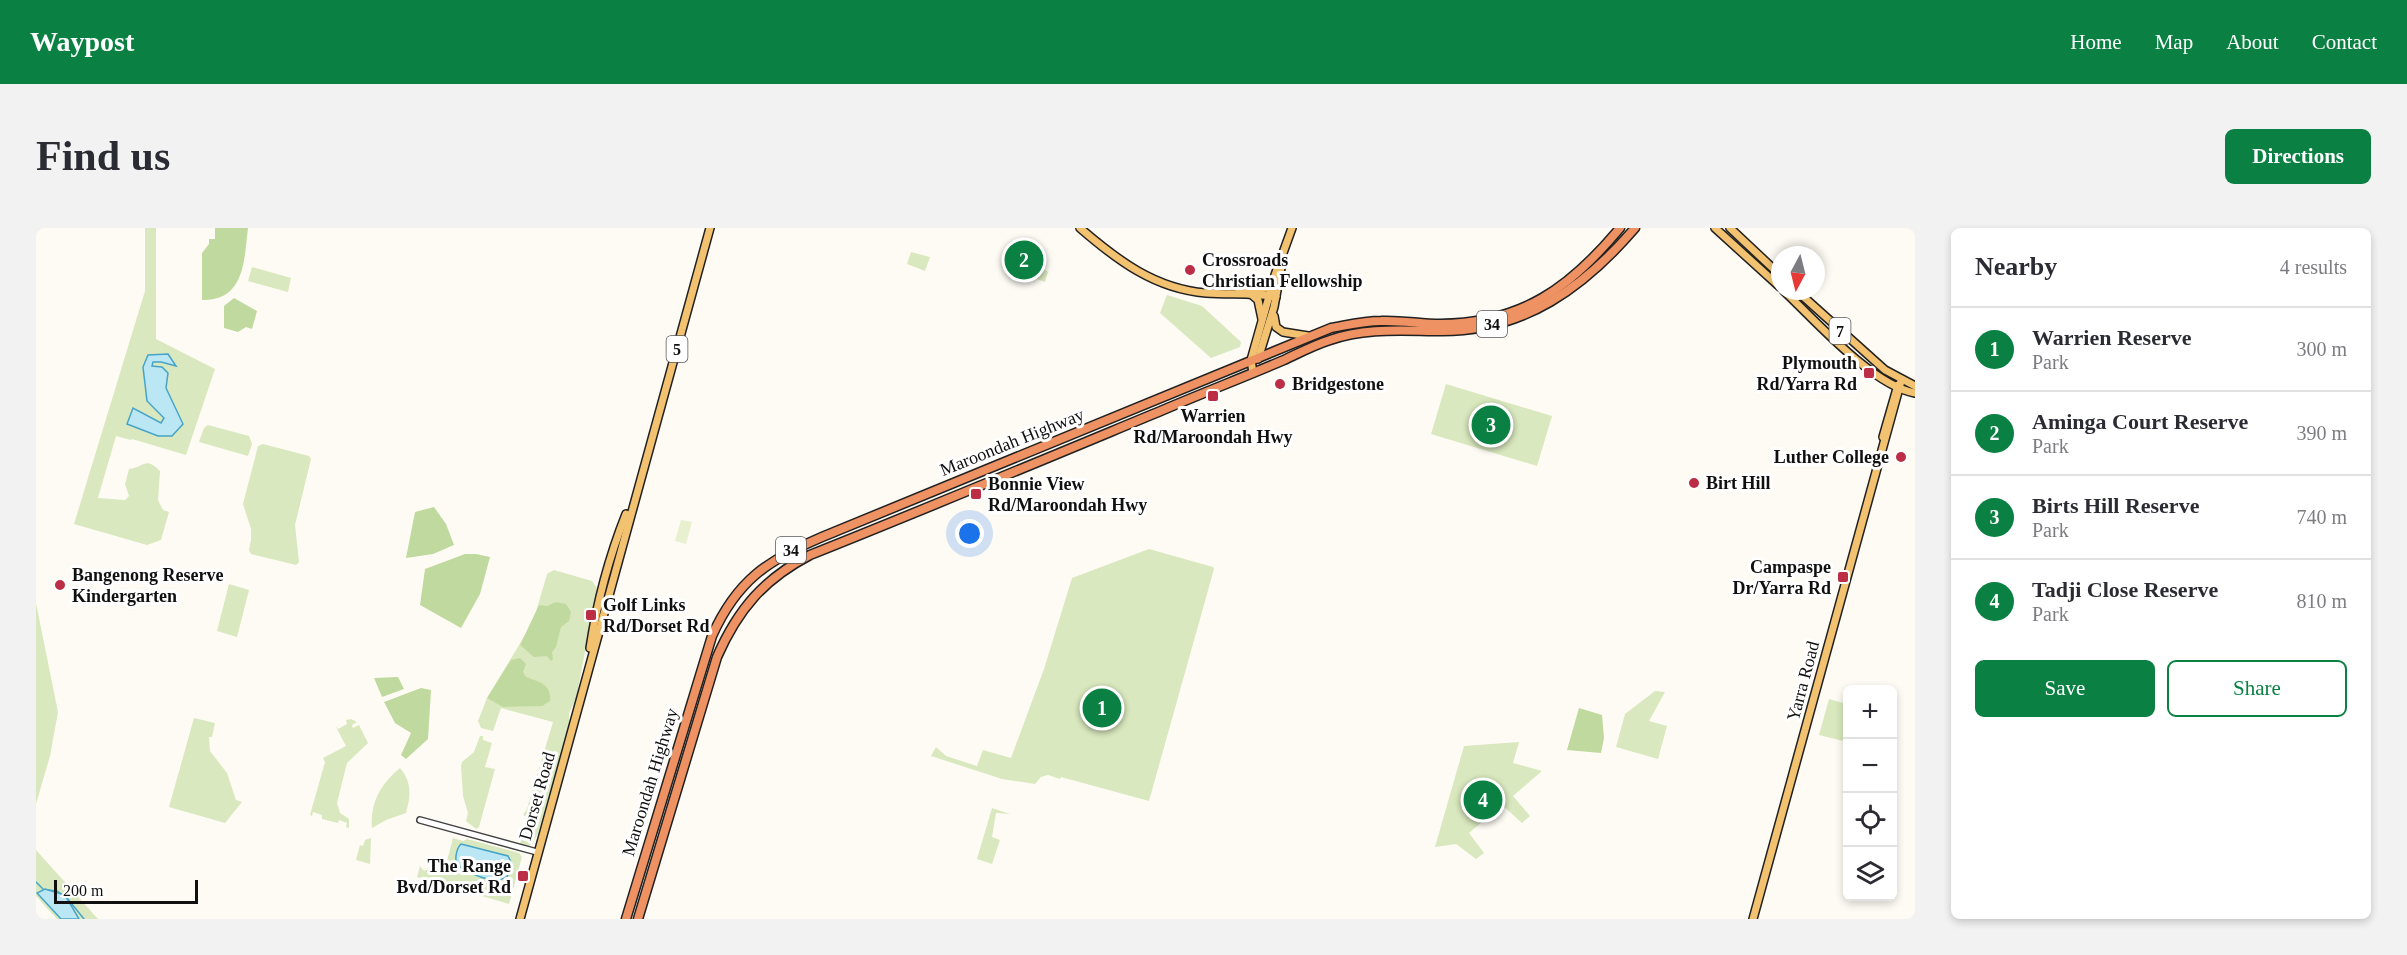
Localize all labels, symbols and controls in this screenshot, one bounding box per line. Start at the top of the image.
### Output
text: Waypost [30,26,134,57]
text: Home [2070,30,2122,54]
text: Map [2155,30,2193,54]
text: About [2226,30,2279,54]
text: Contact [2312,30,2377,54]
button: Directions [2225,129,2371,184]
text: Find us [36,133,170,179]
pin: 2 [1004,237,1044,282]
north arrow [1771,246,1825,300]
place label: Crossroads Christian Fellowship [1202,250,1363,291]
text: Nearby [1975,252,2057,281]
text: 4 results [2280,256,2347,278]
marker: Crossroads Christian Fellowship [1183,263,1197,277]
road number: 34 [1477,311,1507,337]
road number: 7 [1830,318,1850,344]
text: Warrien Reserve [2032,325,2191,350]
road number: 5 [666,336,688,362]
text: 1 [1990,338,2000,360]
text: 300 m [2296,338,2347,360]
text: Park [2032,351,2069,373]
place label: Plymouth Rd/Yarra Rd [1756,353,1857,394]
marker: Plymouth Rd/Yarra Rd [1862,366,1876,380]
place label: Bridgestone [1292,374,1384,394]
marker: Bridgestone [1273,377,1287,391]
marker: Warrien Rd/Maroondah Hwy [1206,389,1220,403]
pin: 3 [1472,402,1510,448]
street label: Maroondah Highway [937,404,1087,480]
place label: Warrien Rd/Maroondah Hwy [1133,406,1293,447]
text: Aminga Court Reserve [2032,409,2248,434]
text: 2 [1990,422,2000,444]
text: 390 m [2296,422,2347,444]
text: Park [2032,435,2069,457]
place label: Luther College [1774,447,1889,467]
marker: Luther College [1894,450,1908,464]
place label: Birt Hill [1706,473,1771,493]
place label: Bonnie View Rd/Maroondah Hwy [988,474,1147,515]
marker: Birt Hill [1687,476,1701,490]
marker: Bonnie View Rd/Maroondah Hwy [969,487,983,501]
text: Birts Hill Reserve [2032,493,2199,518]
text: 3 [1990,506,2000,528]
text: 740 m [2296,506,2347,528]
your location [955,519,984,548]
text: Park [2032,519,2069,541]
road number: 34 [776,537,806,563]
place label: Campaspe Dr/Yarra Rd [1733,557,1831,598]
place label: Bangenong Reserve Kindergarten [72,565,224,606]
marker: Campaspe Dr/Yarra Rd [1836,570,1850,584]
text: Tadji Close Reserve [2032,577,2218,602]
marker: Bangenong Reserve Kindergarten [53,578,67,592]
text: 4 [1990,590,2000,612]
text: 810 m [2296,590,2347,612]
place label: Golf Links Rd/Dorset Rd [603,595,710,636]
text: Park [2032,603,2069,625]
marker: Golf Links Rd/Dorset Rd [584,608,598,622]
street label: Yarra Road [1783,639,1823,723]
button: Save [1975,660,2155,717]
button: Share [2167,660,2347,717]
map controls [1843,685,1897,901]
button: + [1843,685,1897,739]
pin: 1 [1082,686,1122,730]
street label: Maroondah Highway [618,706,682,858]
button: − [1843,739,1897,793]
street label: Dorset Road [515,750,559,842]
pin: 4 [1464,778,1502,822]
button: locate [1843,793,1897,847]
button: layers [1843,847,1897,901]
place label: The Range Bvd/Dorset Rd [396,856,511,897]
marker: The Range Bvd/Dorset Rd [516,869,530,883]
scale bar [54,877,198,904]
text: 200 m [63,882,103,899]

